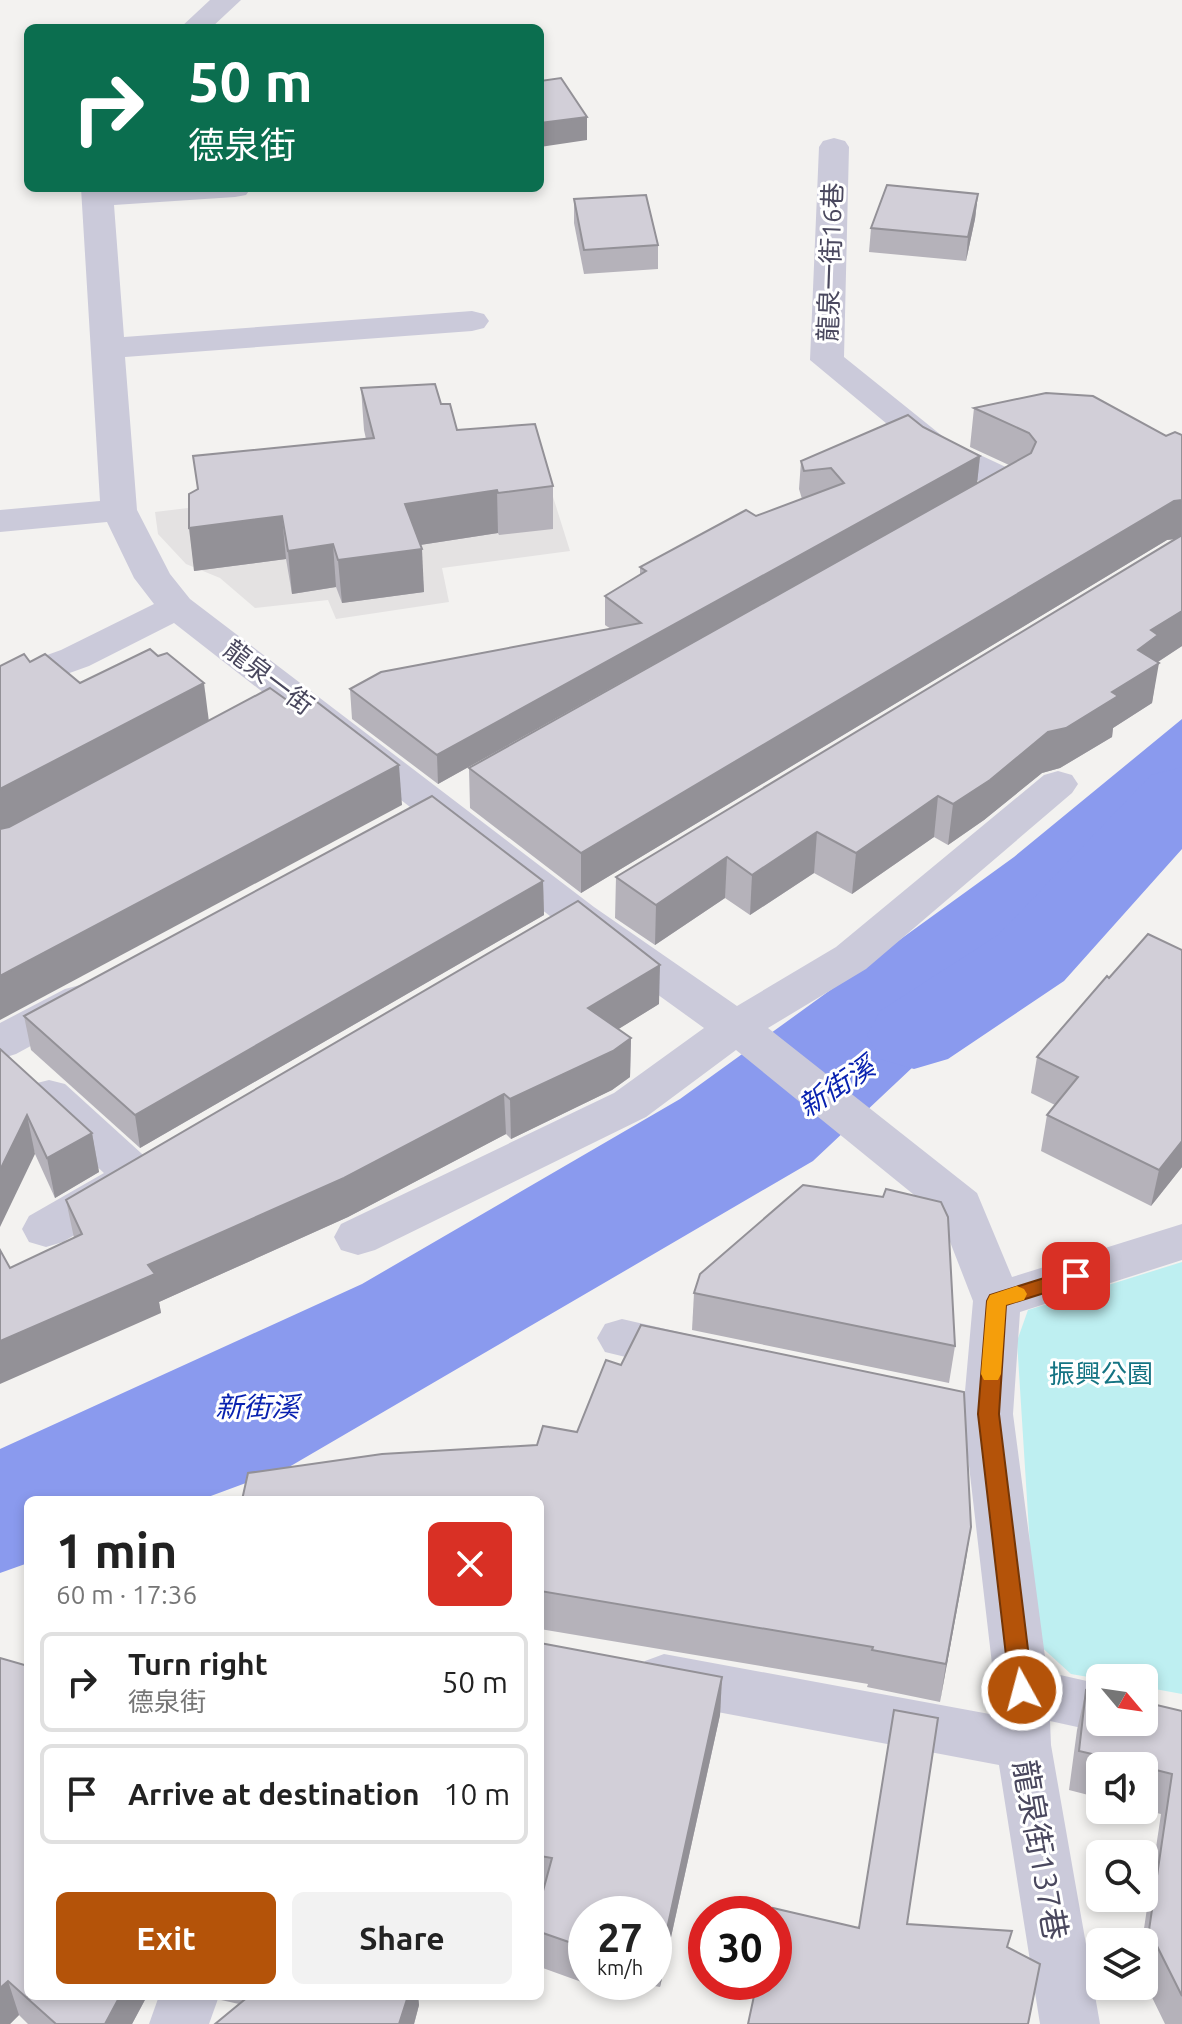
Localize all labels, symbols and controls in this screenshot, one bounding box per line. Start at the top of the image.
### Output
text: 50 m [188,50,313,113]
icon: right [56,56,160,160]
text: 德泉街 [188,124,296,165]
street label: 龍泉一街16巷 [813,182,847,342]
street label: 龍泉一街 [219,634,319,720]
water label: 新街溪 [792,1048,883,1122]
pin [1042,1242,1110,1310]
icon: arrive [1054,1254,1098,1298]
park label: 振興公園 [1049,1359,1153,1388]
water label: 新街溪 [215,1391,303,1422]
button: close [428,1522,512,1606]
text: 1 min [56,1523,177,1577]
text: 60 m · 17:36 [56,1580,197,1609]
text: Turn right [128,1647,268,1681]
position arrow [980,1648,1064,1732]
icon: right [60,1660,104,1704]
north arrow [1086,1664,1158,1736]
map controls [1086,1664,1158,2000]
text: 50 m [441,1665,508,1699]
text: 德泉街 [128,1687,206,1716]
button: sound [1086,1752,1158,1824]
street label: 龍泉街137巷 [1007,1757,1075,1943]
icon: arrive [60,1772,104,1816]
text: Arrive at destination [128,1777,420,1811]
text: 10 m [444,1777,510,1811]
button: search [1086,1840,1158,1912]
button: Exit [56,1892,276,1984]
button: Share [292,1892,512,1984]
speed limit sign: 30 [688,1896,792,2000]
text: 27 [597,1915,643,1960]
button: layers [1086,1928,1158,2000]
text: km/h [597,1956,643,1979]

